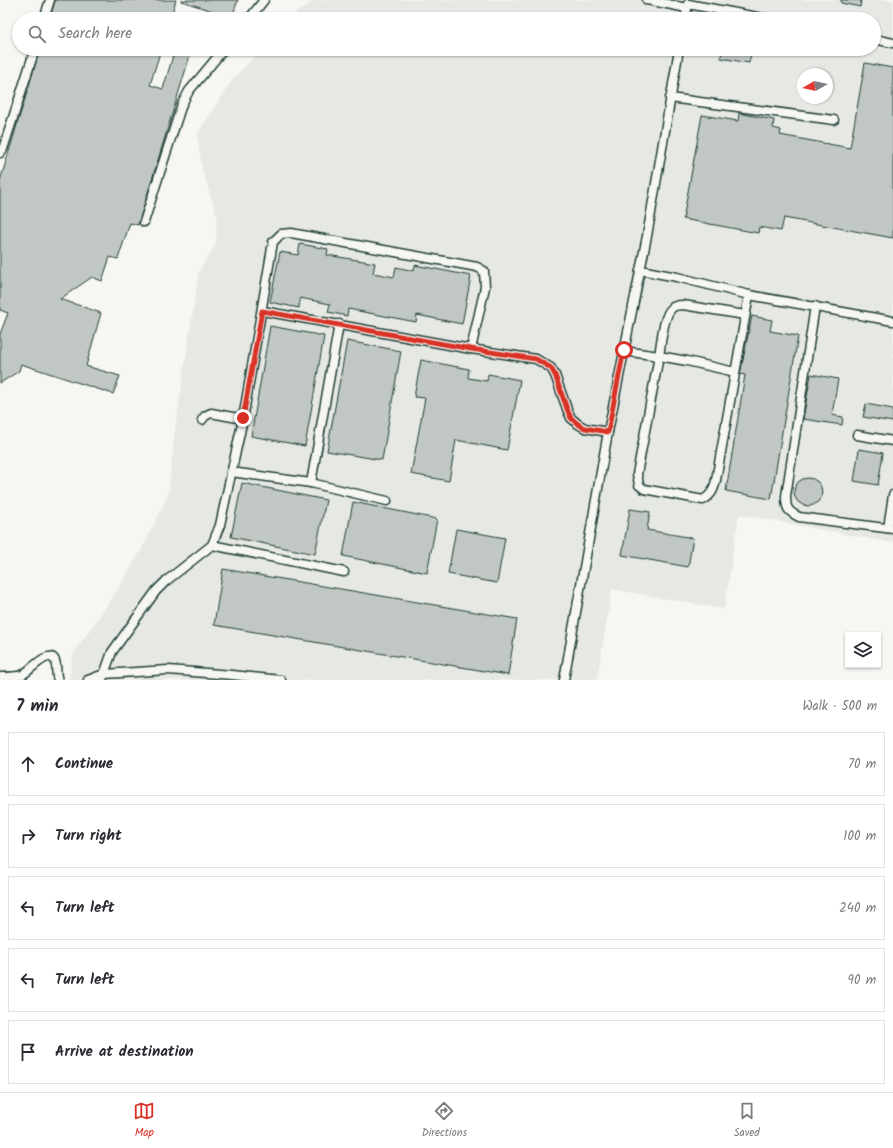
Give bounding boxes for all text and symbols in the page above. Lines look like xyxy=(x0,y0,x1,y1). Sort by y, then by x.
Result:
search box xyxy=(12,12,881,56)
text: Search here xyxy=(58,22,132,46)
icon: search xyxy=(26,23,48,45)
north arrow xyxy=(797,68,833,104)
route start xyxy=(615,341,633,359)
route end xyxy=(234,409,252,427)
map controls xyxy=(845,632,881,668)
button: layers xyxy=(845,632,881,668)
text: 7 min xyxy=(16,693,58,720)
text: Walk · 500 m xyxy=(802,696,877,717)
text: Continue xyxy=(55,752,113,776)
icon: ahead xyxy=(17,753,39,775)
text: 70 m xyxy=(848,754,876,775)
text: Turn right xyxy=(55,824,122,848)
icon: right xyxy=(17,825,39,847)
text: 100 m xyxy=(843,826,876,847)
text: Turn left xyxy=(55,896,115,920)
icon: left xyxy=(17,897,39,919)
text: 240 m xyxy=(839,898,876,919)
text: Turn left xyxy=(55,968,115,992)
icon: left xyxy=(17,969,39,991)
text: 90 m xyxy=(848,970,876,991)
text: Arrive at destination xyxy=(55,1040,194,1064)
icon: arrive xyxy=(17,1041,39,1063)
tab: Map xyxy=(133,1100,155,1142)
tab: Directions xyxy=(422,1100,467,1142)
tab: Saved xyxy=(734,1100,760,1142)

